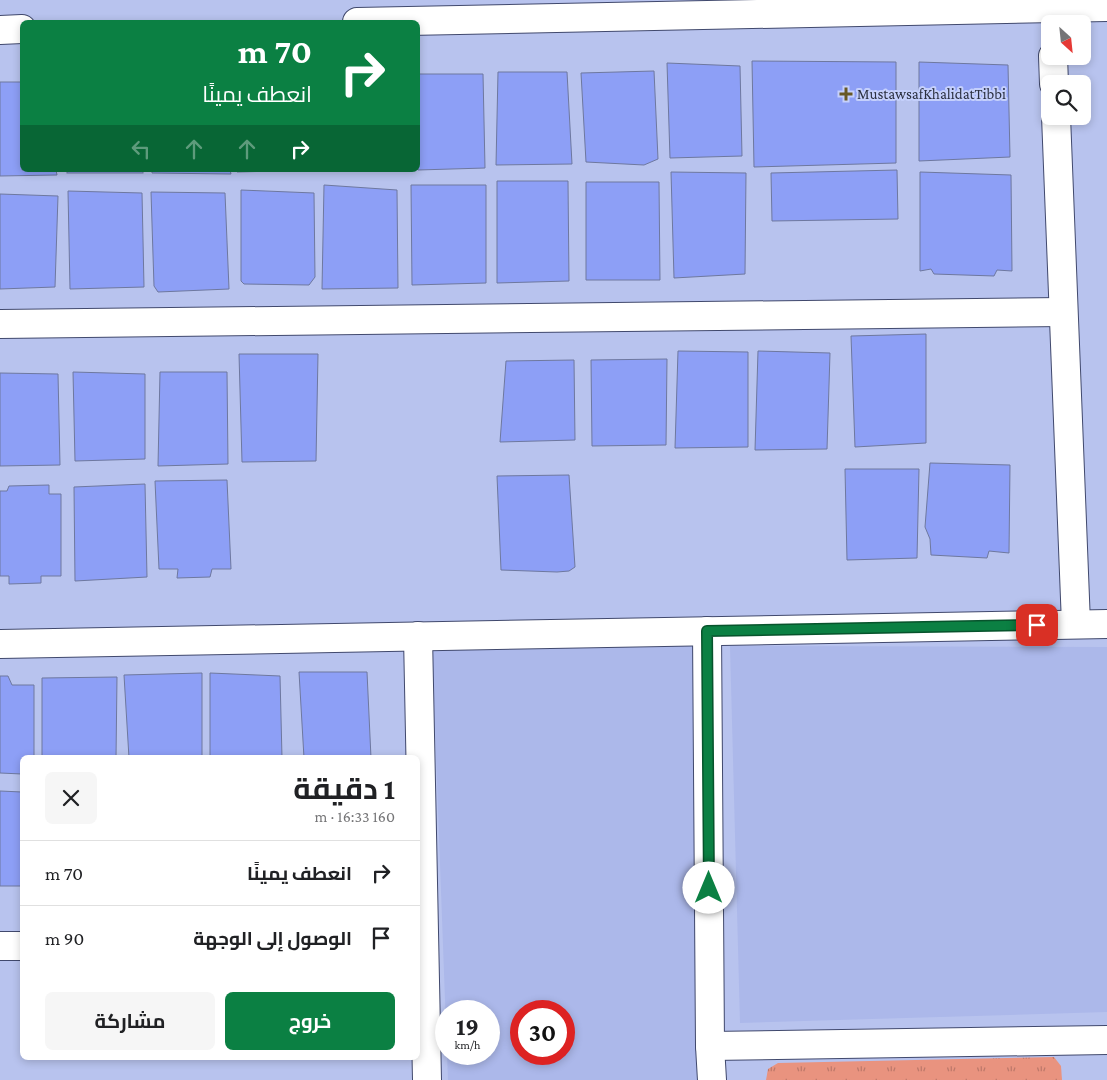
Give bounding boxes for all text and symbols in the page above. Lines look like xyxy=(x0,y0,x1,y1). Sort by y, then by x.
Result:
north arrow xyxy=(1041,15,1091,65)
map controls xyxy=(1041,15,1091,125)
text: 70 m xyxy=(238,32,312,71)
icon: right xyxy=(330,40,395,105)
button: search xyxy=(1041,75,1091,125)
text: انعطف يمينًا xyxy=(202,82,312,107)
place label: MustawsafKhalidatTibbi xyxy=(857,86,1006,102)
marker: MustawsafKhalidatTibbi xyxy=(839,87,853,101)
icon: left xyxy=(127,135,155,163)
icon: ahead xyxy=(180,135,208,163)
icon: ahead xyxy=(233,135,261,163)
icon: right xyxy=(286,135,314,163)
pin xyxy=(1016,604,1058,646)
icon: arrive xyxy=(1023,611,1051,639)
button: close xyxy=(45,772,97,824)
text: 1 دقيقة xyxy=(293,772,395,805)
text: 160 m · 16:33 xyxy=(315,808,395,825)
icon: right xyxy=(367,859,395,887)
position arrow xyxy=(682,861,734,913)
text: 70 m xyxy=(45,863,83,884)
text: انعطف يمينًا xyxy=(247,863,352,884)
icon: arrive xyxy=(367,924,395,952)
text: 90 m xyxy=(45,928,84,949)
text: الوصول إلى الوجهة xyxy=(193,928,352,949)
button: مشاركة xyxy=(45,992,215,1050)
button: خروج xyxy=(225,992,395,1050)
speed limit sign: 30 xyxy=(510,1000,575,1065)
text: 19 xyxy=(456,1013,479,1040)
text: km/h xyxy=(455,1038,480,1052)

